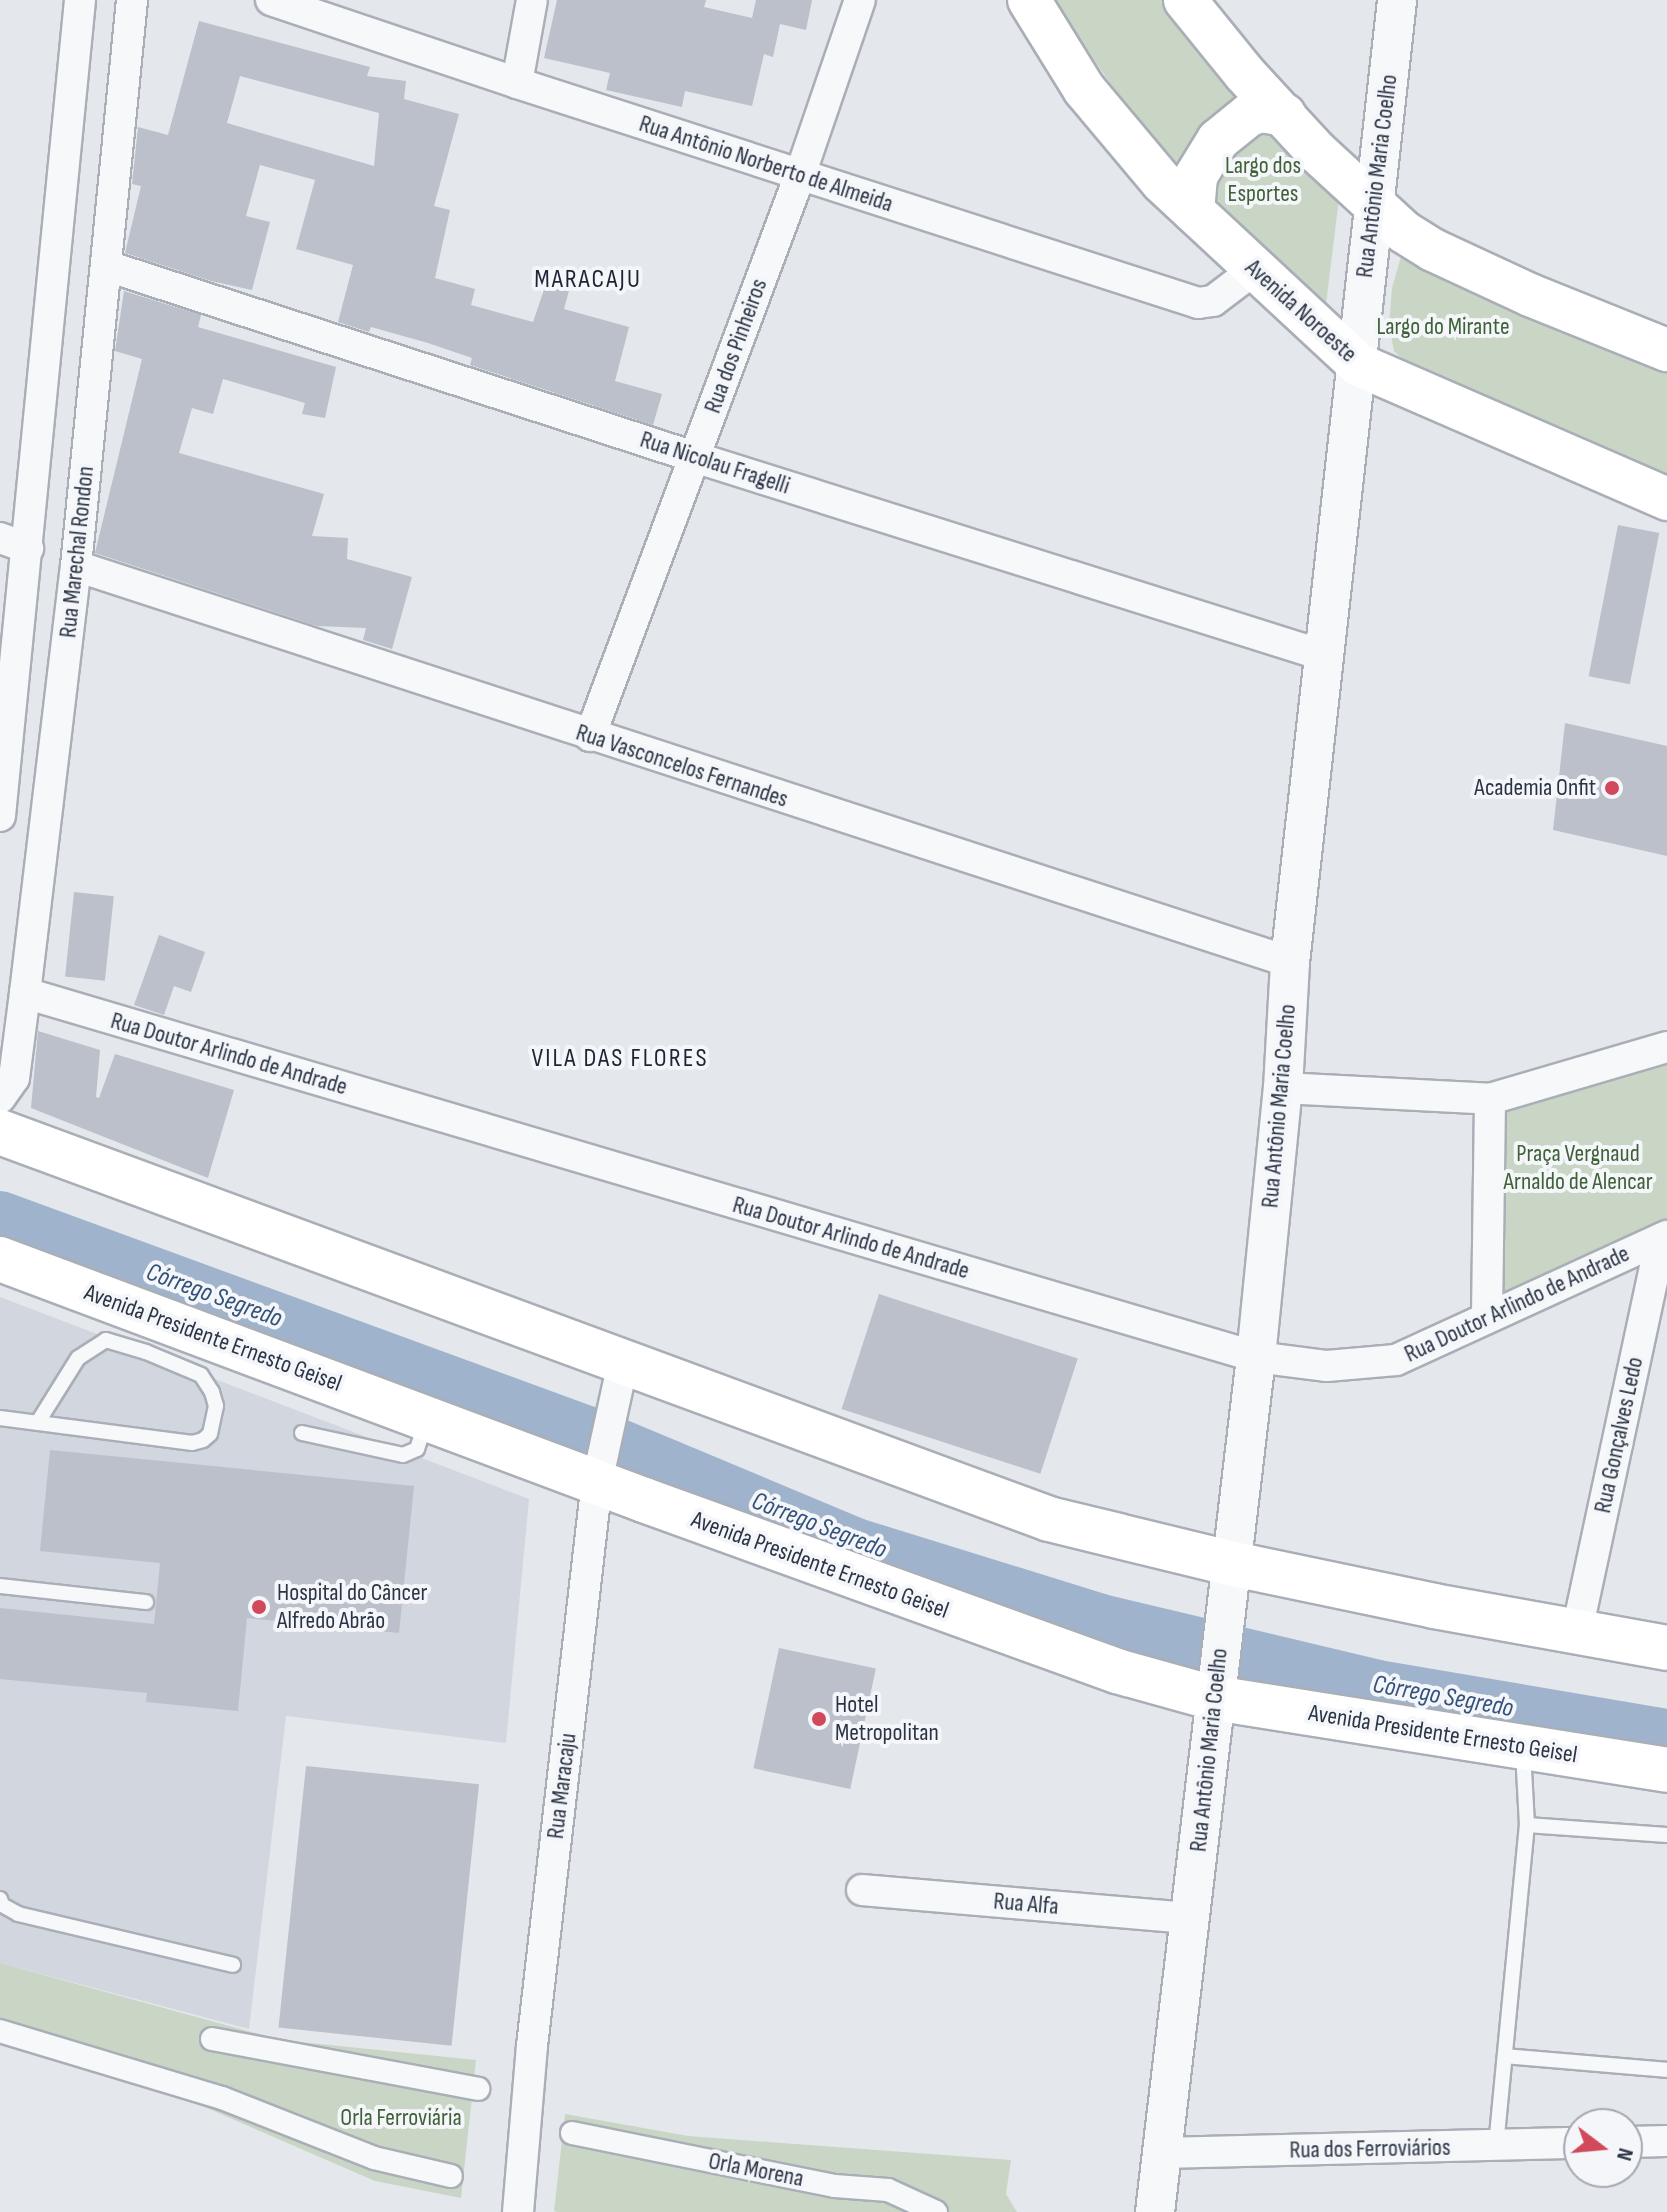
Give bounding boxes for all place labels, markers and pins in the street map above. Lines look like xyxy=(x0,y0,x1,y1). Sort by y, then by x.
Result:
place label: Academia Onfit xyxy=(1474,774,1596,802)
marker: Academia Onfit xyxy=(1603,779,1621,797)
place label: Hospital do Câncer Alfredo Abrão xyxy=(277,1579,427,1635)
marker: Hospital do Câncer Alfredo Abrão xyxy=(248,1596,270,1618)
place label: Hotel Metropolitan xyxy=(835,1691,939,1747)
marker: Hotel Metropolitan xyxy=(810,1710,828,1728)

